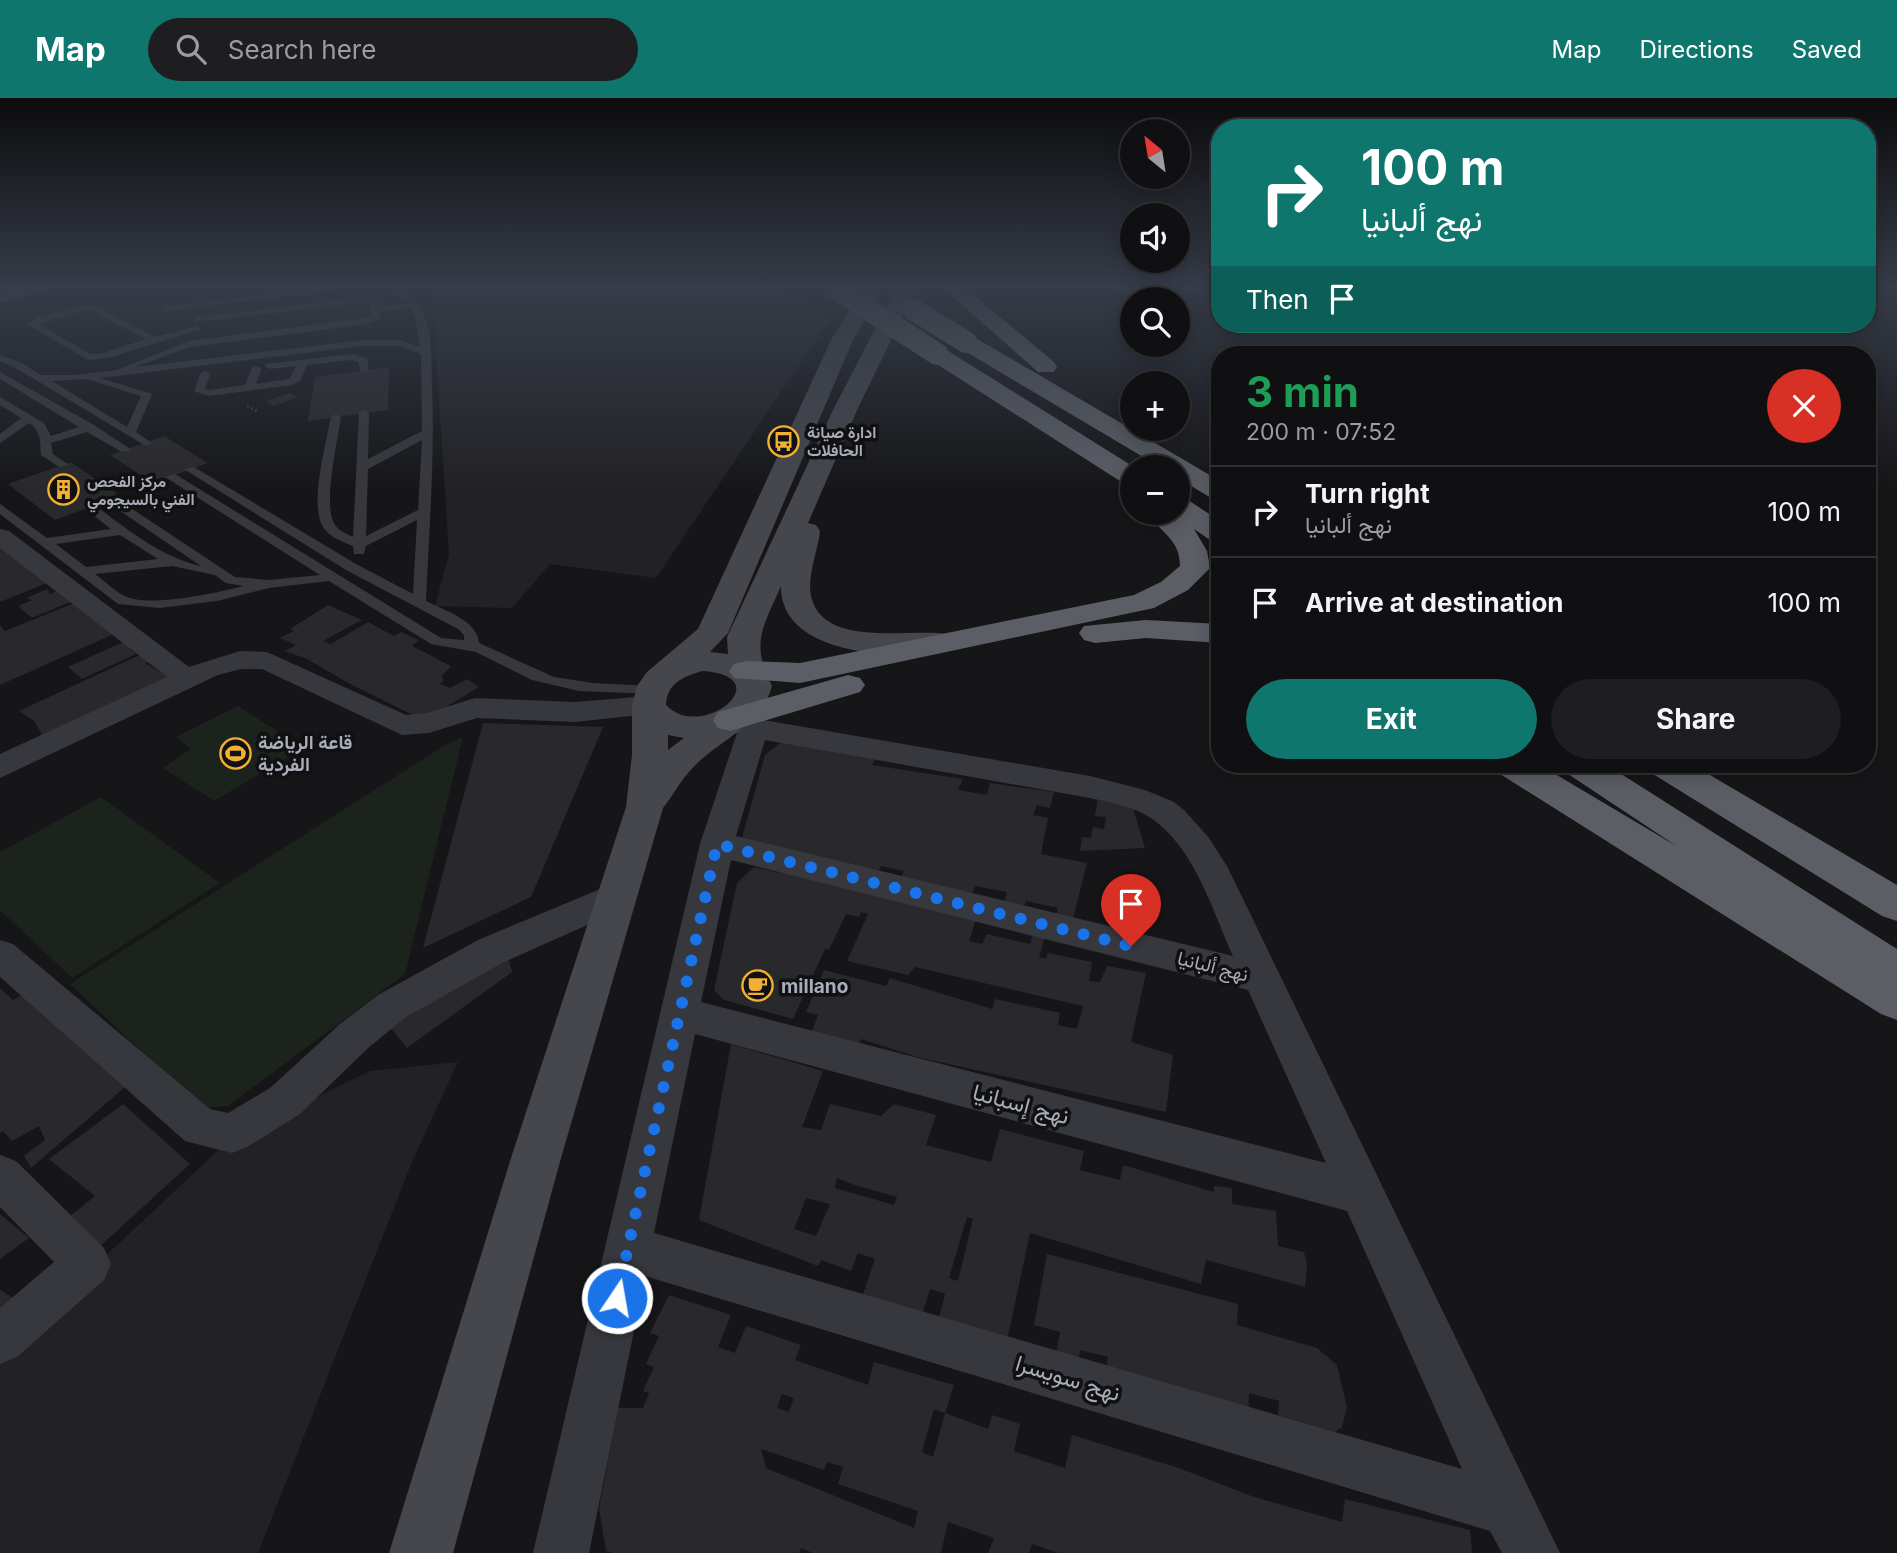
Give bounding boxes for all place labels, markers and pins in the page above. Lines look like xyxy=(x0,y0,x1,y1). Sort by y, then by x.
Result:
place label: ادارة صيانة الحافلات xyxy=(807,422,876,460)
bus stop icon: ادارة صيانة الحافلات xyxy=(767,424,801,458)
place label: مركز الفحص الفني بالسيجومي xyxy=(87,471,195,513)
building icon: مركز الفحص الفني بالسيجومي xyxy=(47,473,81,507)
place label: قاعة الرياضة الفردية xyxy=(258,731,353,777)
sports icon: قاعة الرياضة الفردية xyxy=(218,736,252,770)
pin xyxy=(1101,874,1161,946)
cafe icon: millano xyxy=(741,969,775,1003)
place label: millano xyxy=(781,975,848,998)

